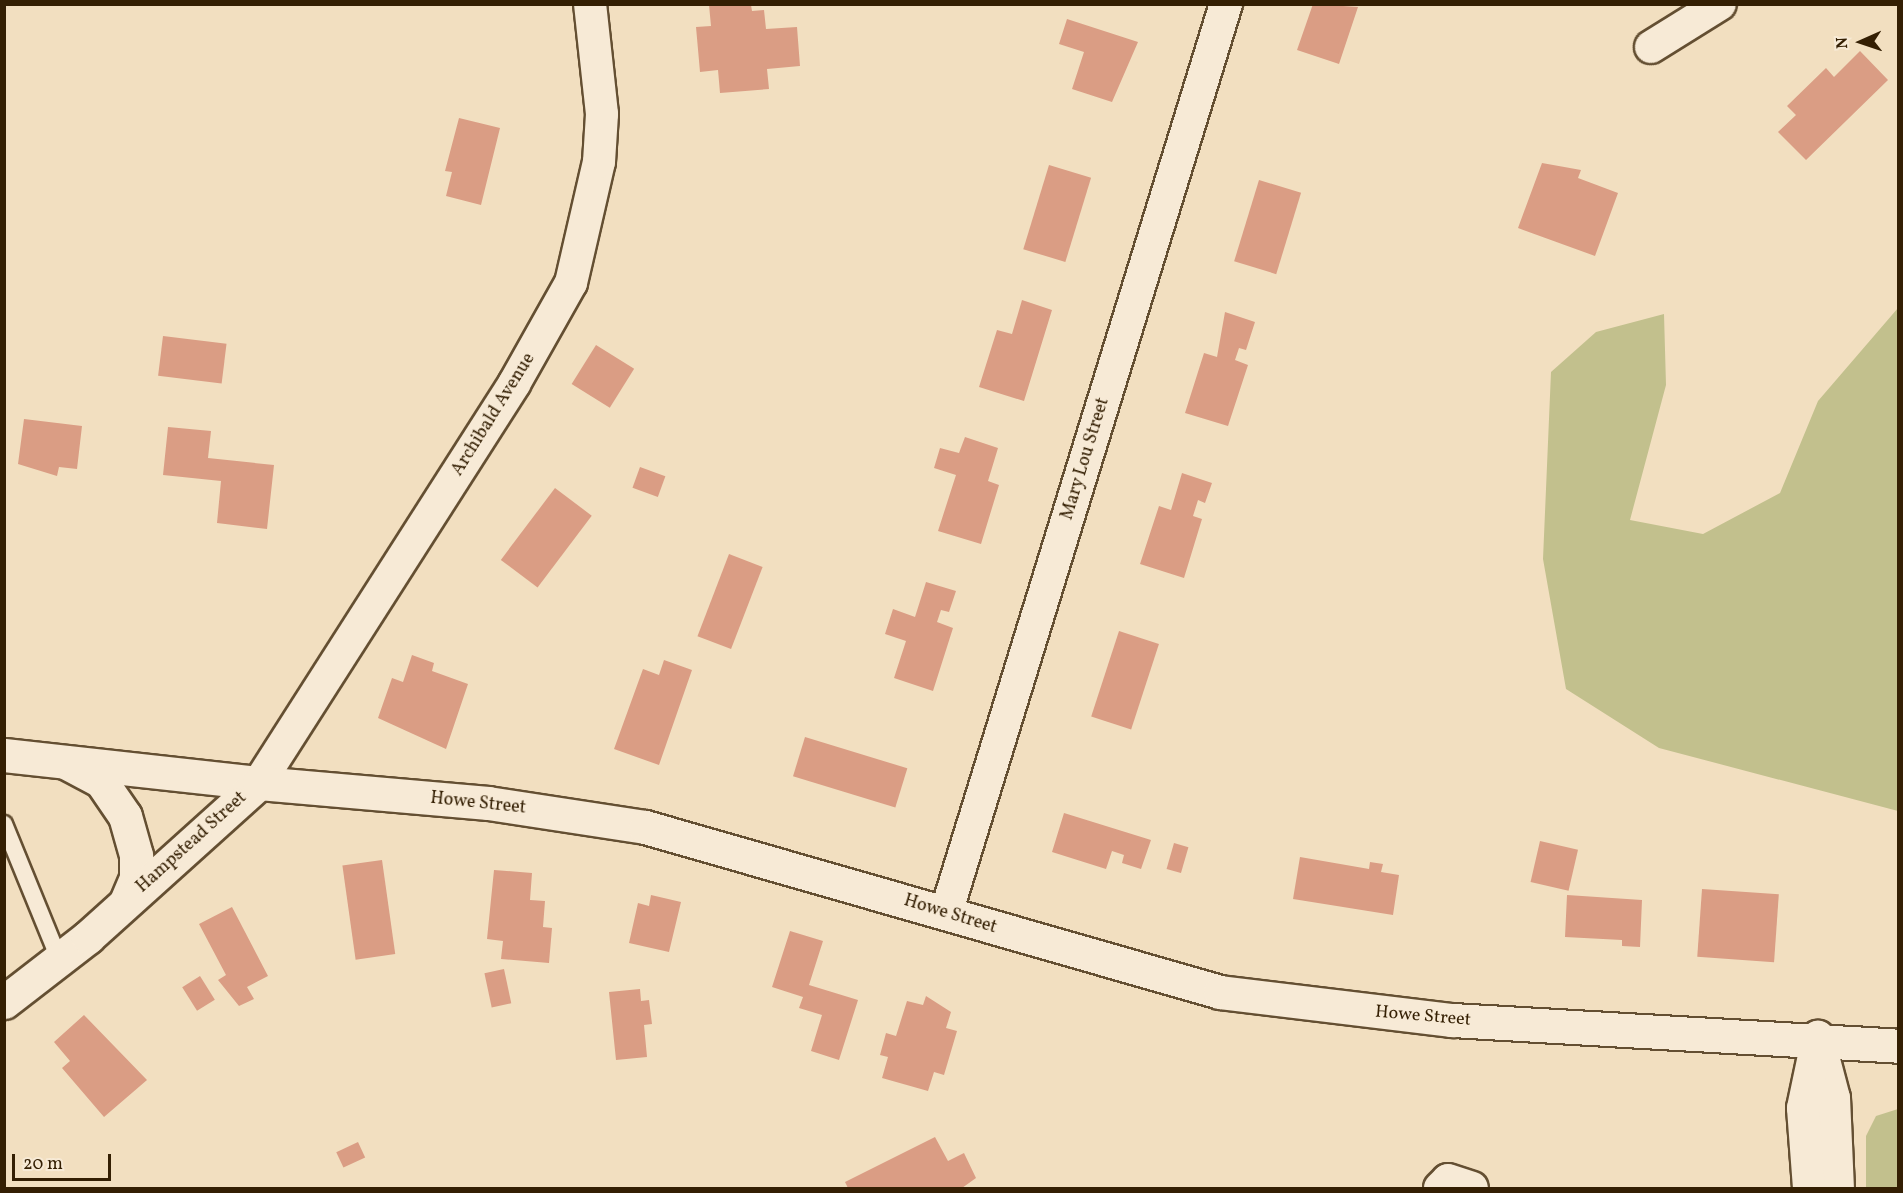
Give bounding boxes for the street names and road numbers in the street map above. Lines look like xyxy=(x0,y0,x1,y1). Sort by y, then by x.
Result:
street label: Archibald Avenue xyxy=(448,350,540,480)
street label: Mary Lou Street xyxy=(1057,395,1115,523)
street label: Hampstead Street xyxy=(132,788,252,898)
street label: Howe Street xyxy=(429,788,527,820)
street label: Howe Street xyxy=(901,891,999,939)
street label: Howe Street xyxy=(1374,1002,1472,1032)

